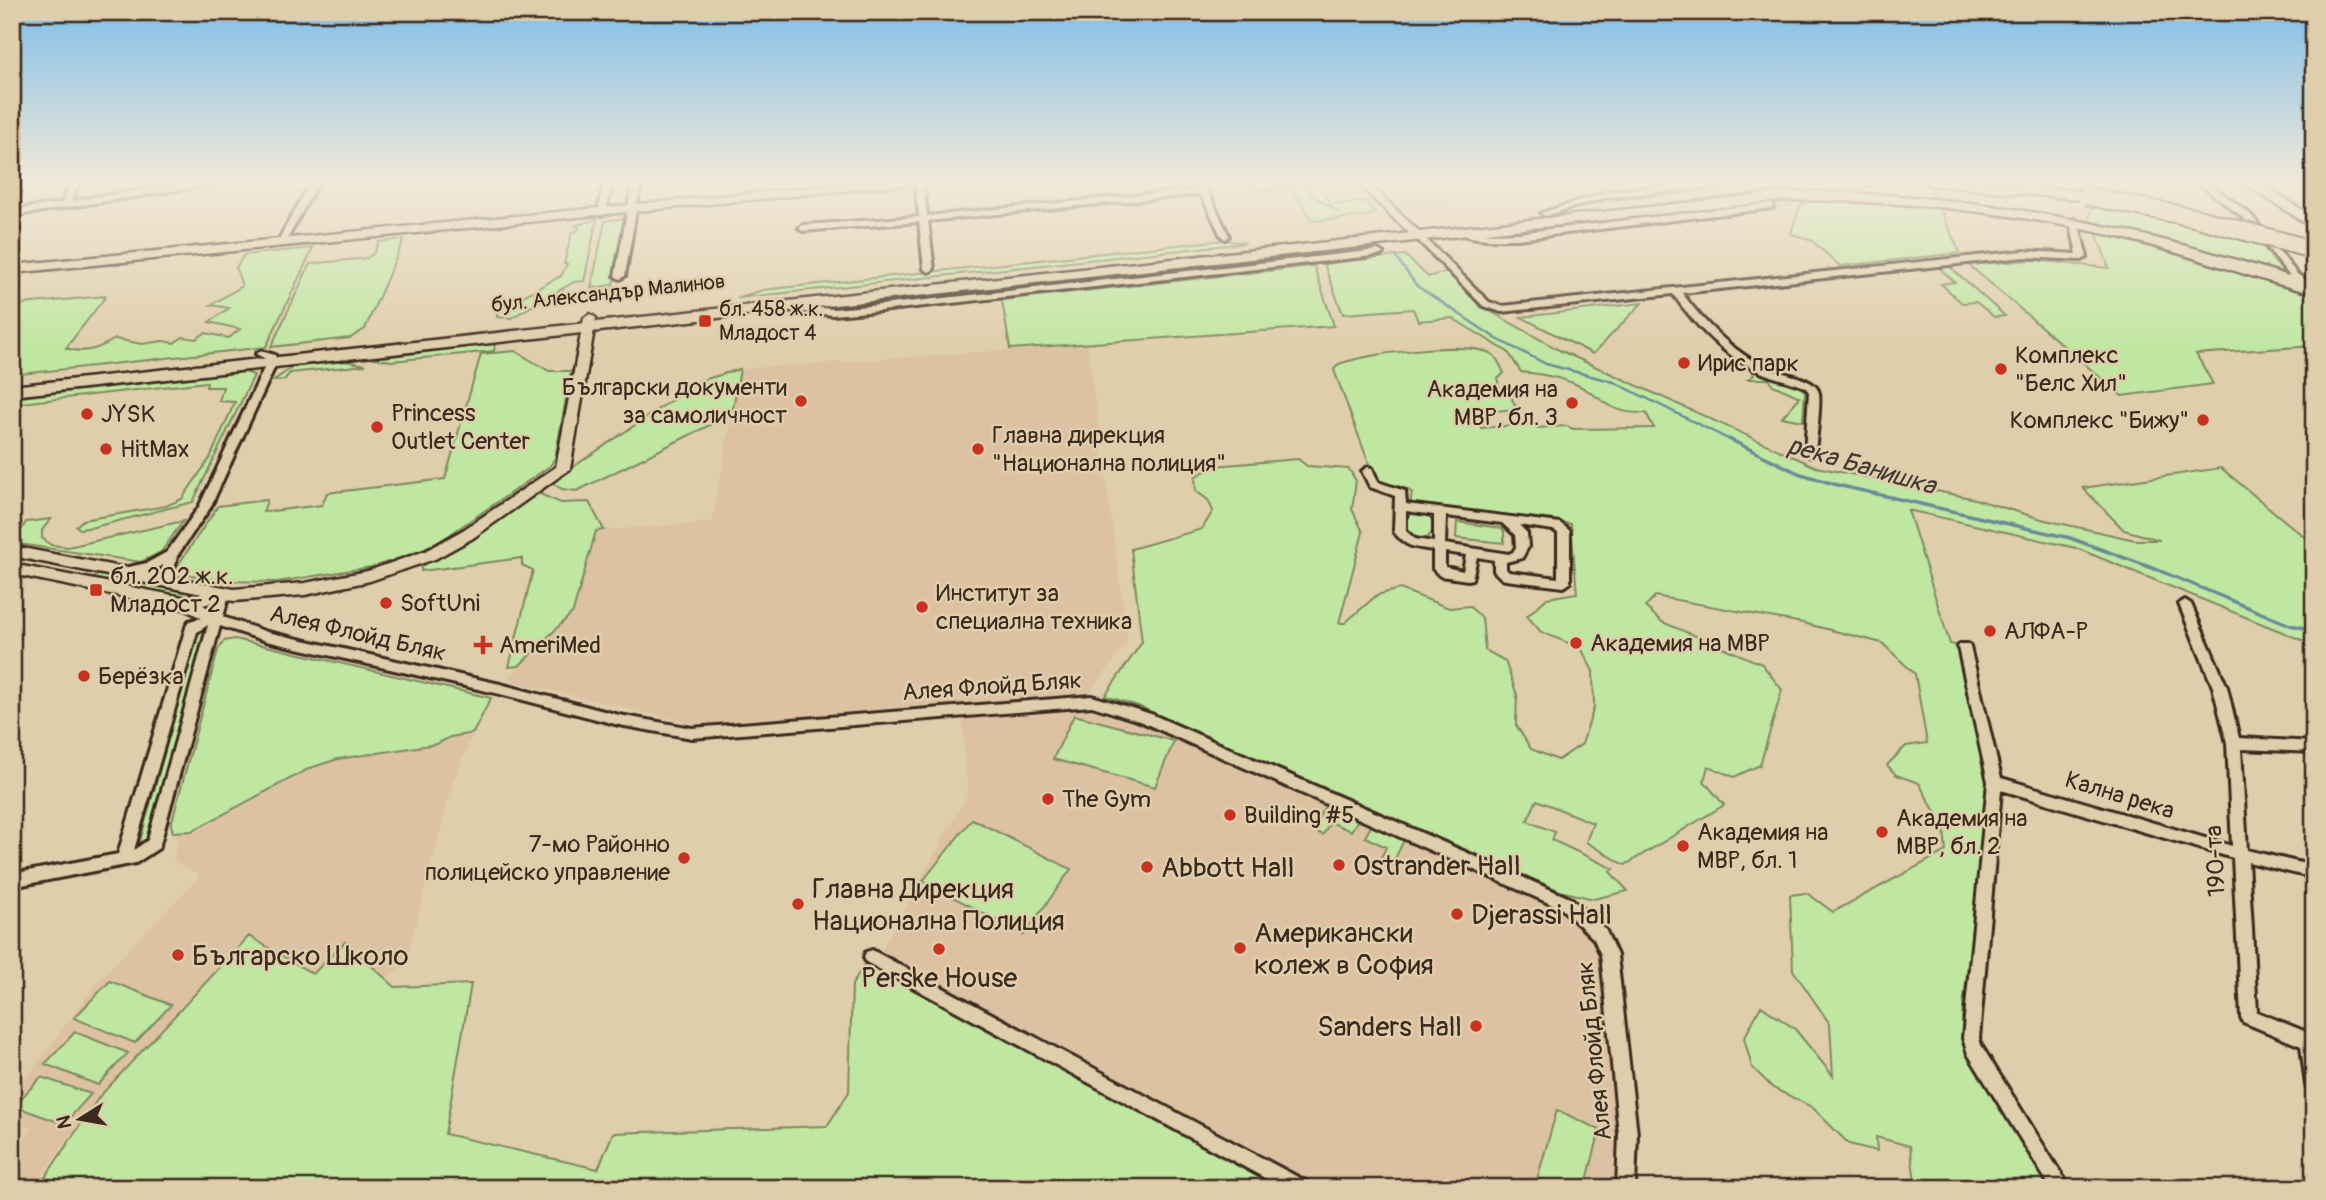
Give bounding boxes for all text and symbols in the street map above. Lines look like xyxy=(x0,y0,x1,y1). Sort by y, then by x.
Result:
street label: бул. Александър Малинов xyxy=(490,268,727,319)
place label: бл. 458 ж.к. Младост 4 xyxy=(719,296,823,347)
marker: бл. 458 ж.к. Младост 4 xyxy=(697,313,713,329)
place label: Комплекс "Белс Хил" xyxy=(2015,341,2127,398)
place label: Ирис парк xyxy=(1698,349,1799,378)
marker: Ирис парк xyxy=(1676,355,1692,371)
marker: Комплекс "Белс Хил" xyxy=(1993,361,2009,377)
place label: Български документи за самоличност xyxy=(562,373,787,430)
place label: Академия на МВР, бл. 3 xyxy=(1427,375,1558,432)
marker: Български документи за самоличност xyxy=(793,393,809,409)
marker: Академия на МВР, бл. 3 xyxy=(1564,395,1580,411)
place label: Princess Outlet Center xyxy=(391,399,530,456)
place label: JYSK xyxy=(101,400,155,429)
marker: JYSK xyxy=(79,406,95,422)
place label: Комплекс "Бижу" xyxy=(2010,406,2189,435)
marker: Комплекс "Бижу" xyxy=(2195,412,2211,428)
marker: Princess Outlet Center xyxy=(369,419,385,435)
place label: Главна дирекция "Национална полиция" xyxy=(992,421,1226,478)
water label: река Банишка xyxy=(1784,430,1941,503)
place label: HitMax xyxy=(120,435,190,464)
marker: HitMax xyxy=(98,441,114,457)
marker: Главна дирекция "Национална полиция" xyxy=(970,441,986,457)
place label: бл. 202 ж.к. Младост 2 xyxy=(110,562,234,619)
place label: Институт за специална техника xyxy=(936,579,1132,636)
marker: бл. 202 ж.к. Младост 2 xyxy=(88,582,104,598)
place label: SoftUni xyxy=(400,589,480,618)
marker: SoftUni xyxy=(378,595,394,611)
street label: Алея Флойд Бляк xyxy=(267,599,449,668)
marker: Институт за специална техника xyxy=(914,599,930,615)
place label: АЛФА-Р xyxy=(2004,617,2088,646)
marker: АЛФА-Р xyxy=(1982,623,1998,639)
place label: Академия на МВР xyxy=(1590,629,1770,658)
place label: AmeriMed xyxy=(499,631,601,660)
marker: AmeriMed xyxy=(473,635,493,655)
marker: Академия на МВР xyxy=(1568,635,1584,651)
place label: Берёзка xyxy=(98,662,184,691)
street label: Алея Флойд Бляк xyxy=(901,666,1083,707)
marker: Берёзка xyxy=(76,668,92,684)
street label: Кална река xyxy=(2062,765,2178,826)
place label: The Gym xyxy=(1062,785,1151,814)
marker: The Gym xyxy=(1040,791,1056,807)
place label: Building #5 xyxy=(1244,801,1354,830)
place label: Академия на МВР, бл. 2 xyxy=(1896,804,2027,861)
marker: Building #5 xyxy=(1222,807,1238,823)
place label: Академия на МВР, бл. 1 xyxy=(1697,818,1828,875)
marker: Академия на МВР, бл. 2 xyxy=(1874,824,1890,840)
street label: 190-та xyxy=(2199,824,2232,897)
place label: 7-мо Районно полицейско управление xyxy=(425,830,670,887)
marker: Академия на МВР, бл. 1 xyxy=(1675,838,1691,854)
place label: Ostrander Hall xyxy=(1353,849,1521,884)
marker: 7-мо Районно полицейско управление xyxy=(676,850,692,866)
place label: Abbott Hall xyxy=(1161,851,1294,886)
marker: Ostrander Hall xyxy=(1331,857,1347,873)
marker: Abbott Hall xyxy=(1139,859,1155,875)
place label: Главна Дирекция Национална Полиция xyxy=(812,872,1065,939)
marker: Главна Дирекция Национална Полиция xyxy=(790,896,806,912)
place label: Djerassi Hall xyxy=(1471,898,1612,933)
marker: Djerassi Hall xyxy=(1449,906,1465,922)
place label: Американски колеж в София xyxy=(1254,916,1434,983)
place label: Българско Школо xyxy=(192,939,409,974)
marker: Американски колеж в София xyxy=(1232,940,1248,956)
marker: Perske House xyxy=(931,941,947,957)
marker: Българско Школо xyxy=(170,947,186,963)
street label: Алея Флойд Бляк xyxy=(1571,960,1618,1142)
place label: Perske House xyxy=(861,961,1017,996)
place label: Sanders Hall xyxy=(1317,1010,1462,1045)
marker: Sanders Hall xyxy=(1468,1018,1484,1034)
north arrow xyxy=(46,1084,116,1154)
text: N xyxy=(51,1113,77,1131)

